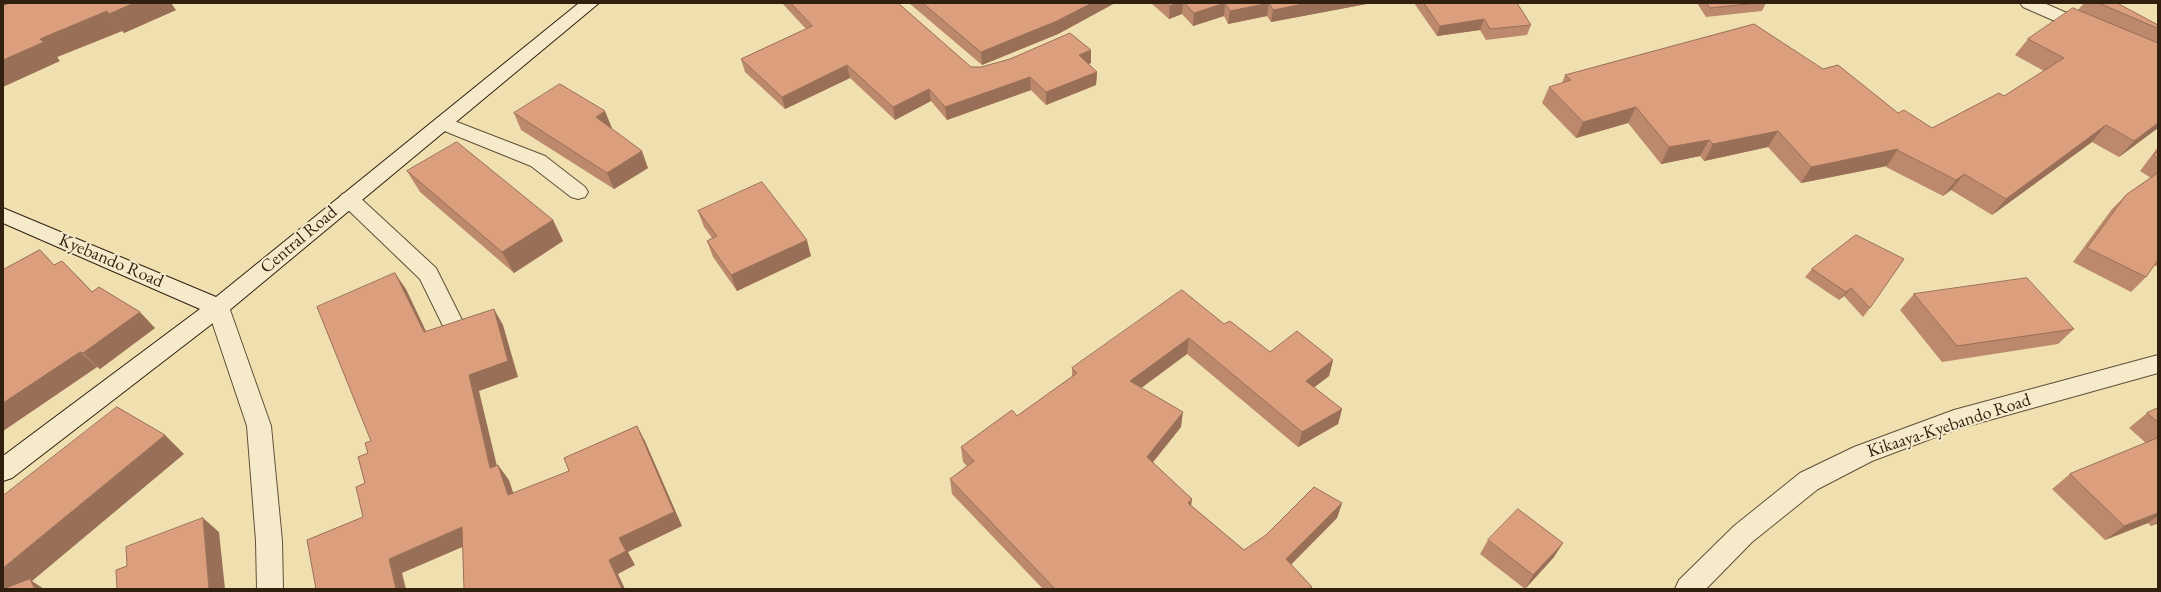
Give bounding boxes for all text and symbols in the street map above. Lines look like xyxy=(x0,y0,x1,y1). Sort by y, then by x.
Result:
street label: Central Road xyxy=(256,202,342,278)
street label: Kyebando Road xyxy=(55,229,167,293)
street label: Kikaaya-Kyebando Road xyxy=(1865,389,2033,463)

